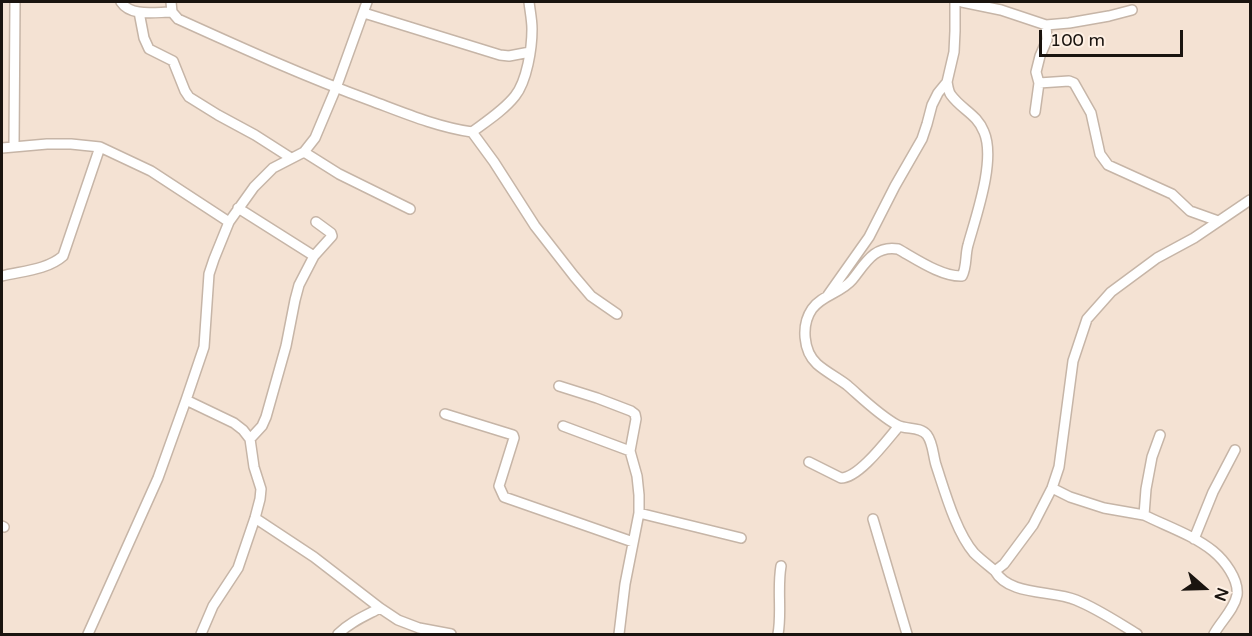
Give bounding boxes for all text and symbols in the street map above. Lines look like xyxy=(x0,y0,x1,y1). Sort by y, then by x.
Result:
scale bar xyxy=(1042,18,1186,56)
text: 100 m xyxy=(1050,29,1105,51)
north arrow xyxy=(1174,558,1234,618)
text: N xyxy=(1209,585,1233,604)

